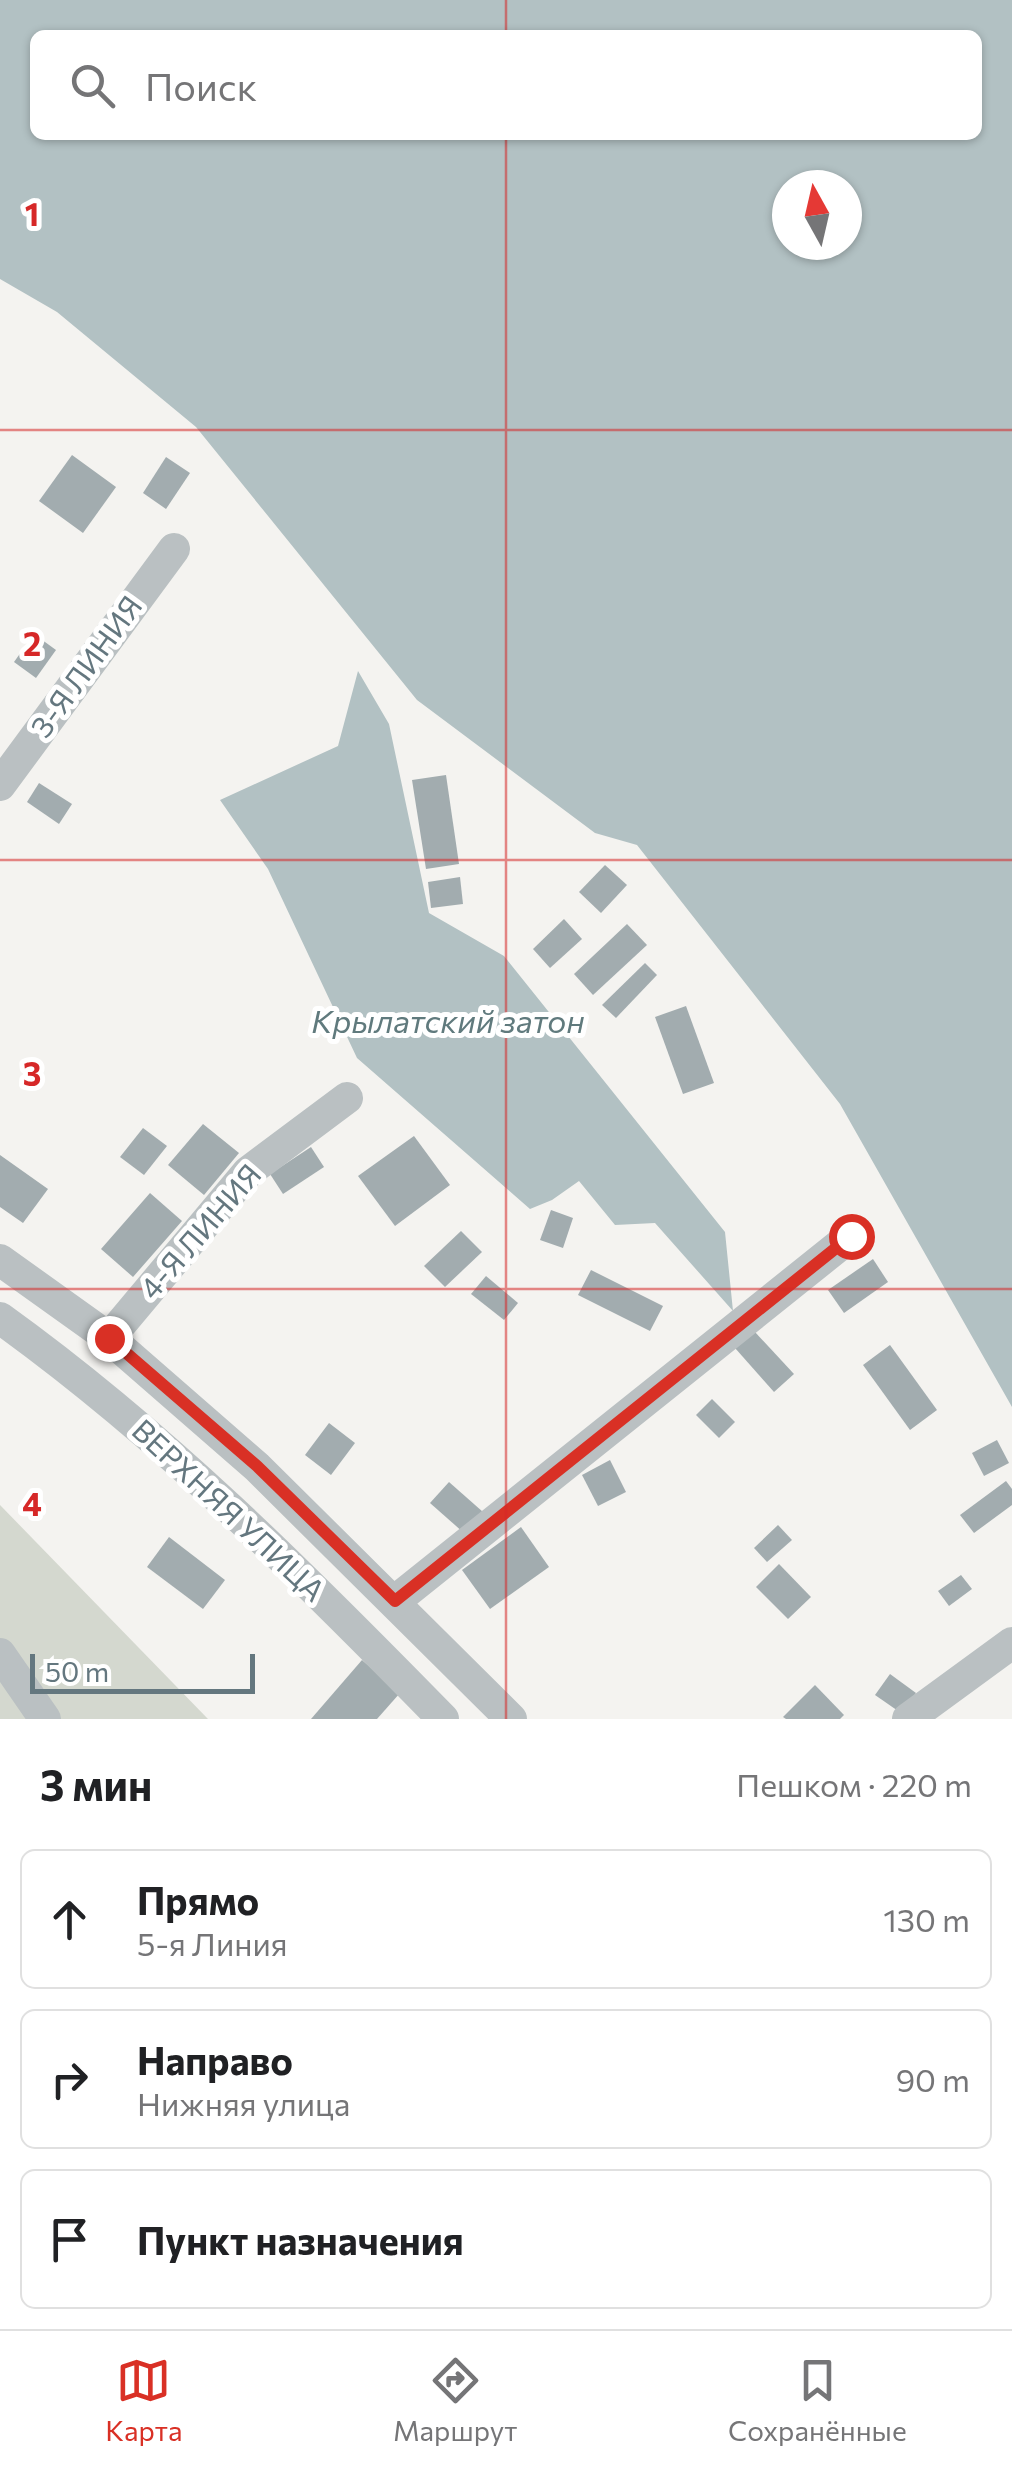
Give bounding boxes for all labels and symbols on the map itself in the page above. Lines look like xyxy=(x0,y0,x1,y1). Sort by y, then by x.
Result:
north arrow xyxy=(772,170,862,260)
text: 1 xyxy=(25,193,39,233)
street label: 3-Я ЛИНИЯ xyxy=(21,588,149,744)
text: 2 xyxy=(23,623,41,663)
water label: Крылатский затон xyxy=(311,1000,585,1040)
text: 3 xyxy=(23,1053,41,1093)
street label: 4-Я ЛИНИЯ xyxy=(130,1155,268,1305)
route start xyxy=(829,1214,875,1260)
route end xyxy=(87,1316,133,1362)
street label: ВЕРХНЯЯ УЛИЦА xyxy=(126,1410,334,1608)
text: 4 xyxy=(22,1483,42,1523)
scale bar xyxy=(30,1649,255,1694)

